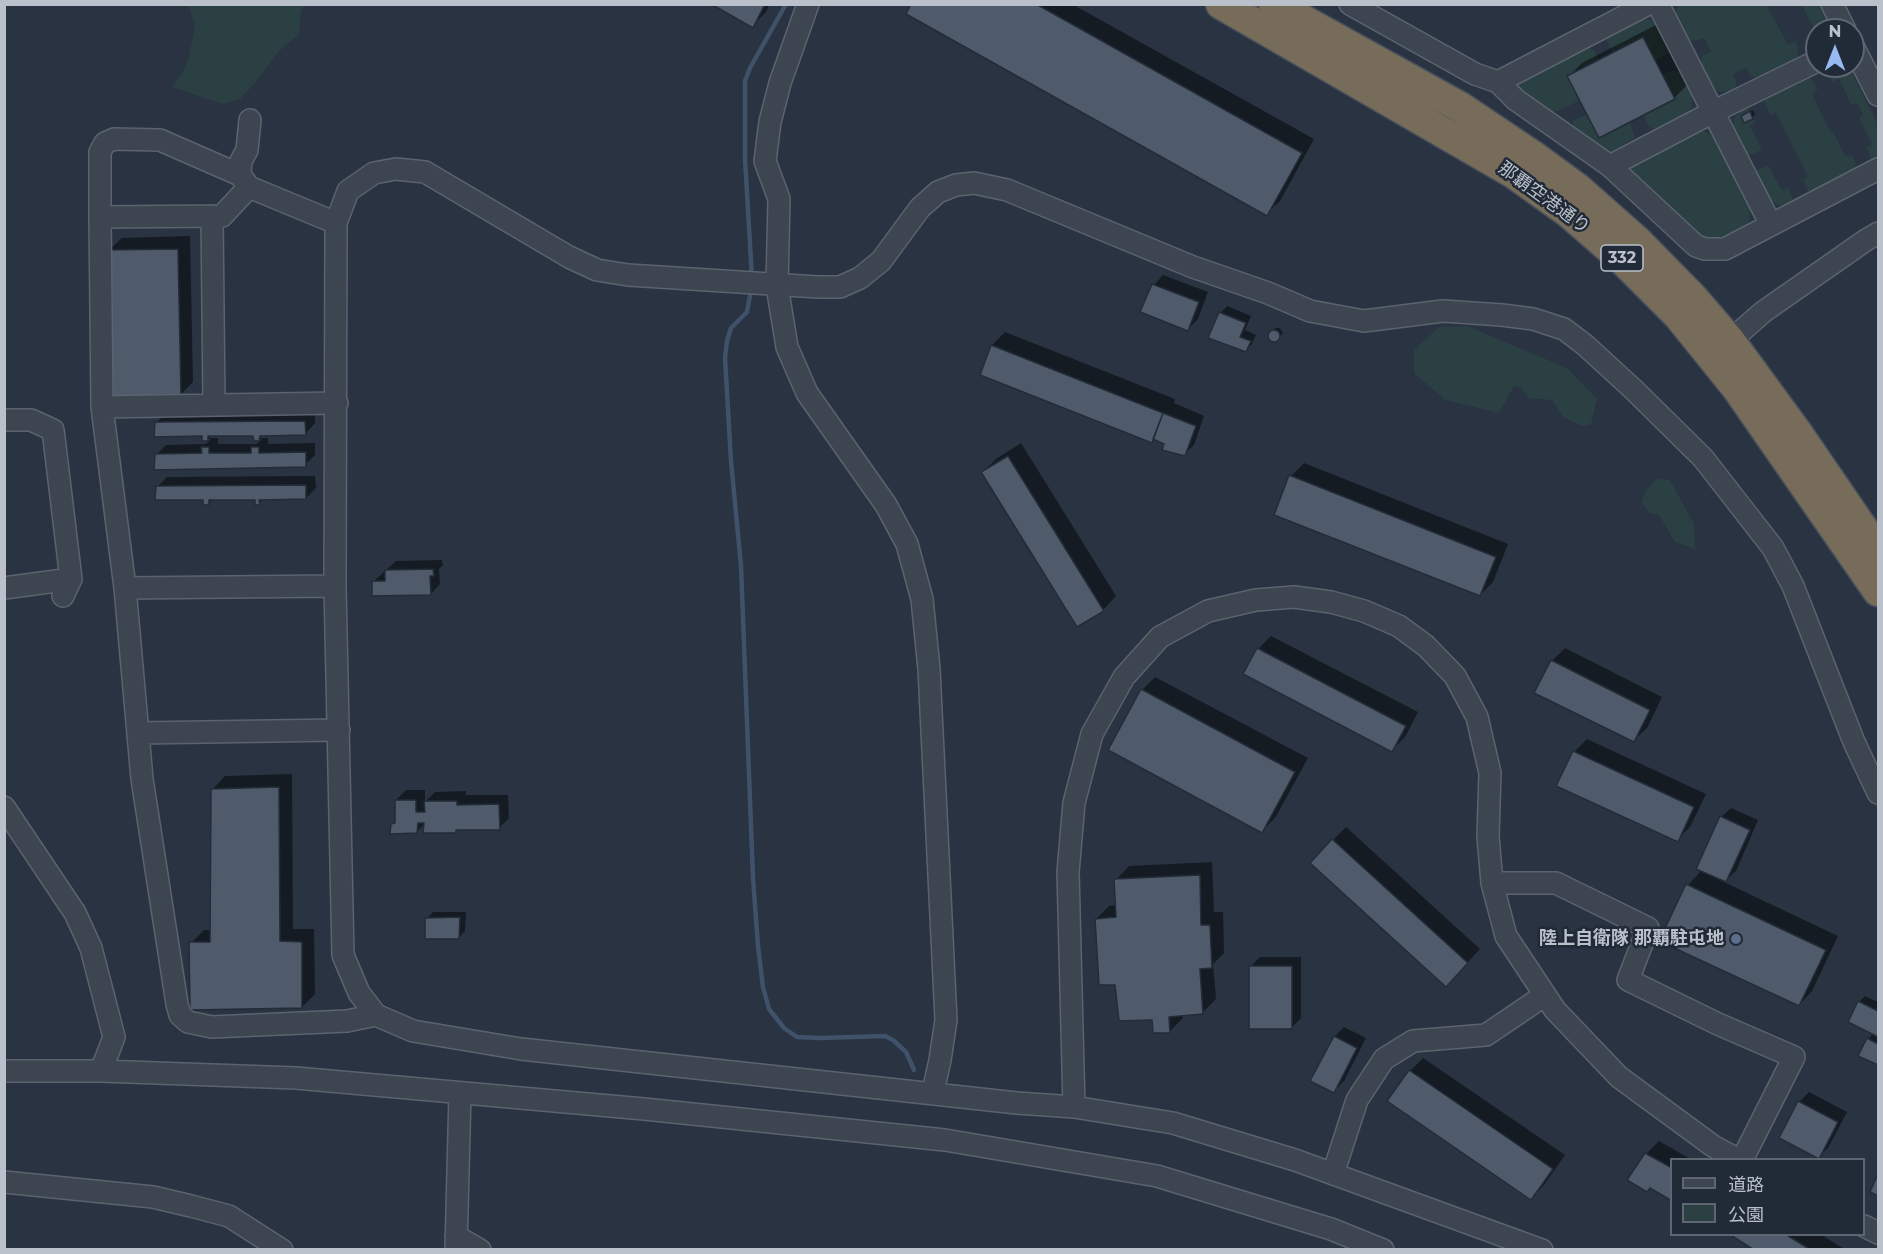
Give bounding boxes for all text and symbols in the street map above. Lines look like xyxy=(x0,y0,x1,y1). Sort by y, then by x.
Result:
north arrow xyxy=(1805,18,1865,78)
text: N xyxy=(1829,22,1841,41)
street label: 那覇空港通り xyxy=(1494,158,1594,238)
road number: 332 xyxy=(1601,245,1643,271)
place label: 陸上自衛隊 那覇駐屯地 xyxy=(1539,928,1724,950)
marker: 陸上自衛隊 那覇駐屯地 xyxy=(1729,932,1743,946)
legend xyxy=(1670,1158,1865,1236)
text: 道路 xyxy=(1728,1174,1764,1196)
text: 公園 xyxy=(1728,1204,1764,1226)

